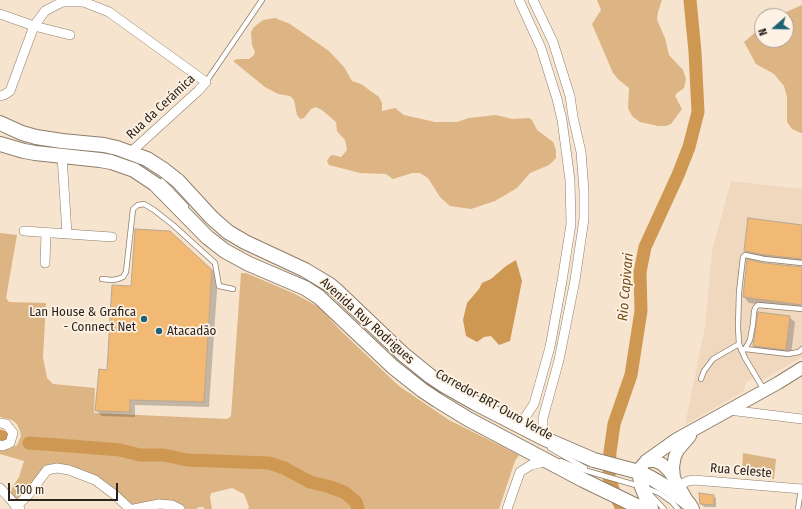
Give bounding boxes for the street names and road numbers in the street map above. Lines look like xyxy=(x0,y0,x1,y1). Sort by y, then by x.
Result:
street label: Rua da Cerámica xyxy=(123,71,199,143)
street label: Avenida Ruy Rodrigues xyxy=(317,275,417,367)
street label: Corredor BRT Ouro Verde xyxy=(432,366,556,444)
street label: Rua Celeste xyxy=(709,461,773,481)

